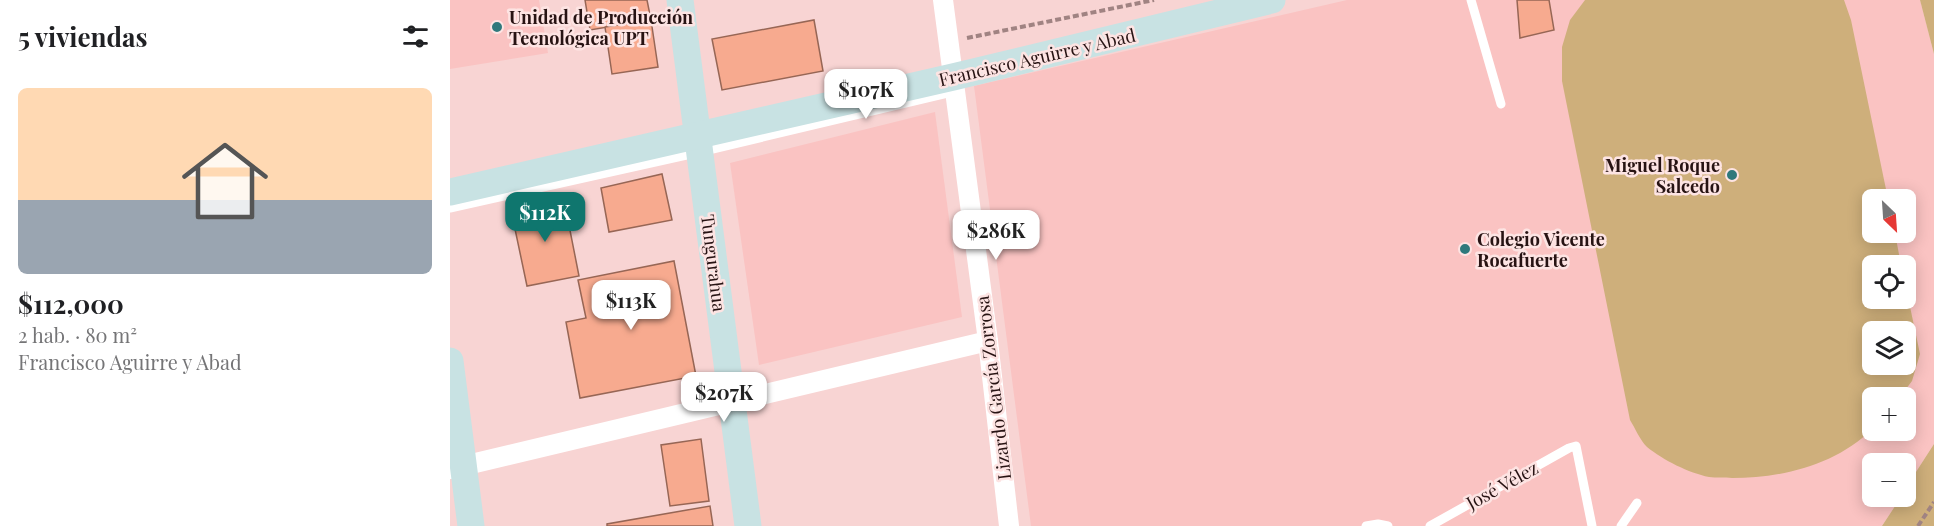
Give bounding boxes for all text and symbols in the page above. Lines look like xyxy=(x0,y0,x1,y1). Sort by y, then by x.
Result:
place label: Unidad de Producción Tecnológica UPT xyxy=(509,5,693,50)
text: 5 viviendas xyxy=(18,19,148,54)
icon: filters xyxy=(399,20,432,53)
marker: Unidad de Producción Tecnológica UPT xyxy=(490,20,504,34)
street label: Francisco Aguirre y Abad xyxy=(936,23,1138,91)
pin: $107K xyxy=(824,69,908,120)
text: $107K xyxy=(838,75,894,102)
icon: home xyxy=(171,127,279,235)
place label: Miguel Roque Salcedo xyxy=(1605,153,1720,198)
marker: Miguel Roque Salcedo xyxy=(1725,168,1739,182)
north arrow xyxy=(1862,189,1916,243)
map controls xyxy=(1862,189,1916,507)
pin: $112K xyxy=(503,192,587,243)
text: $112K xyxy=(519,198,571,225)
pin: $286K xyxy=(954,210,1038,261)
street label: Tungurahua xyxy=(696,213,732,313)
text: $286K xyxy=(967,216,1025,243)
place label: Colegio Vicente Rocafuerte xyxy=(1477,227,1605,272)
marker: Colegio Vicente Rocafuerte xyxy=(1458,242,1472,256)
button: locate xyxy=(1862,255,1916,309)
pin: $113K xyxy=(589,280,673,331)
text: $112,000 xyxy=(18,286,124,321)
text: $113K xyxy=(606,286,656,313)
street label: Lizardo García Zorrosa xyxy=(970,295,1016,481)
text: 2 hab. · 80 m² xyxy=(18,321,137,348)
button: layers xyxy=(1862,321,1916,375)
text: Francisco Aguirre y Abad xyxy=(18,348,242,375)
pin: $207K xyxy=(682,372,766,423)
text: $207K xyxy=(695,378,753,405)
button: + xyxy=(1862,387,1916,441)
button: − xyxy=(1862,453,1916,507)
street label: José Vélez xyxy=(1461,455,1542,515)

